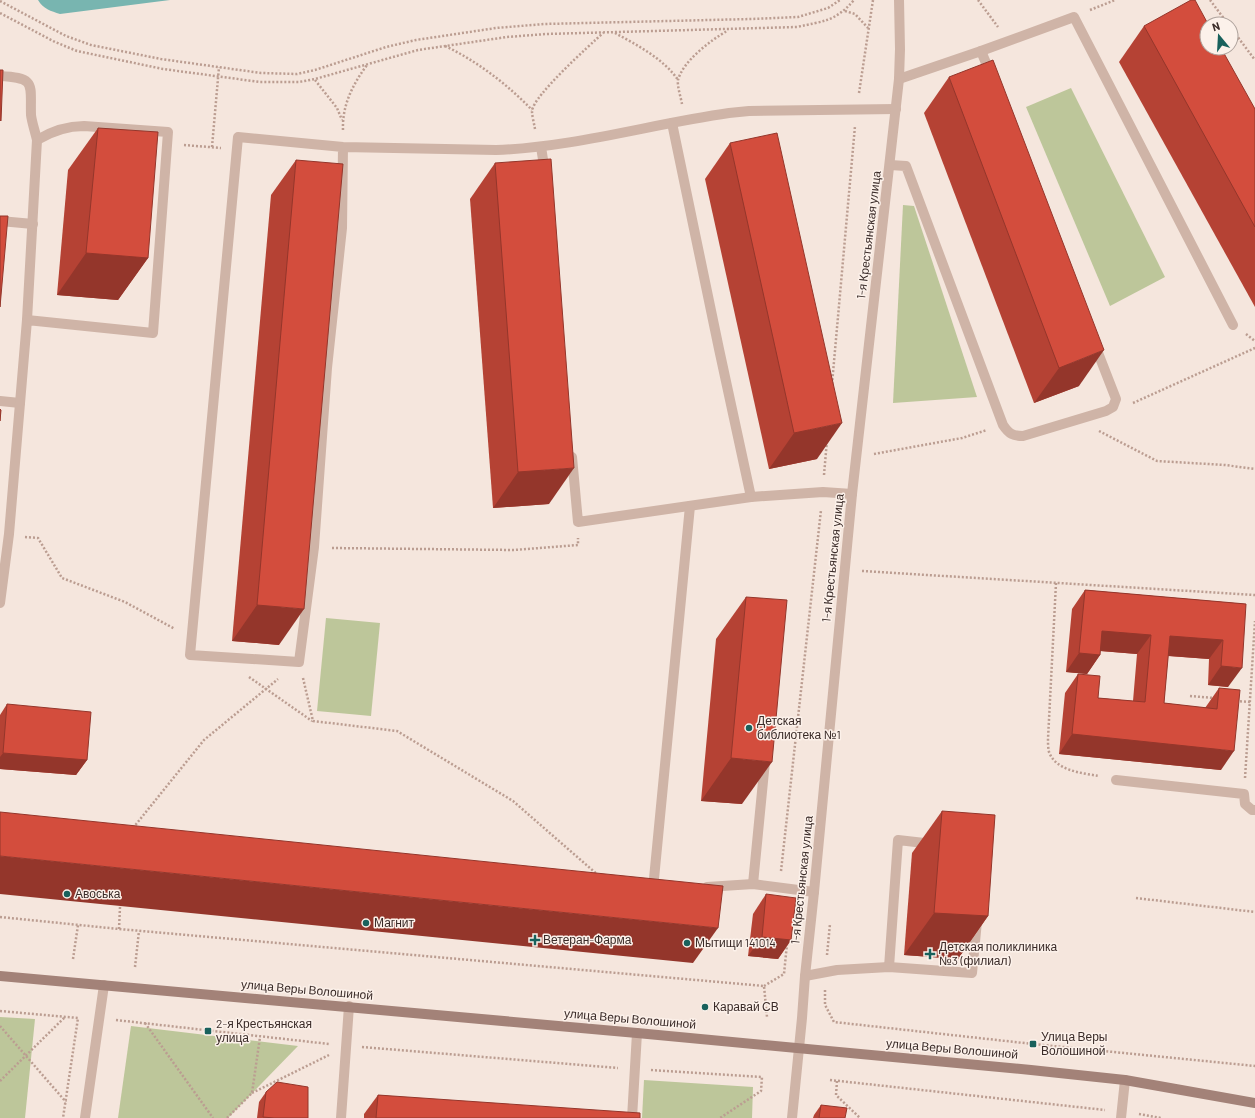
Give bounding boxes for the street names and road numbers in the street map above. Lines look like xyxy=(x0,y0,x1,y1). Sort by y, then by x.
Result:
street label: 1-я Крестьянская улица xyxy=(853,170,884,300)
street label: 1-я Крестьянская улица xyxy=(818,493,847,623)
street label: 1-я Крестьянская улица xyxy=(787,815,816,945)
street label: улица Веры Волошиной xyxy=(240,976,374,1003)
street label: улица Веры Волошиной xyxy=(563,1005,697,1032)
street label: улица Веры Волошиной xyxy=(885,1035,1019,1062)

